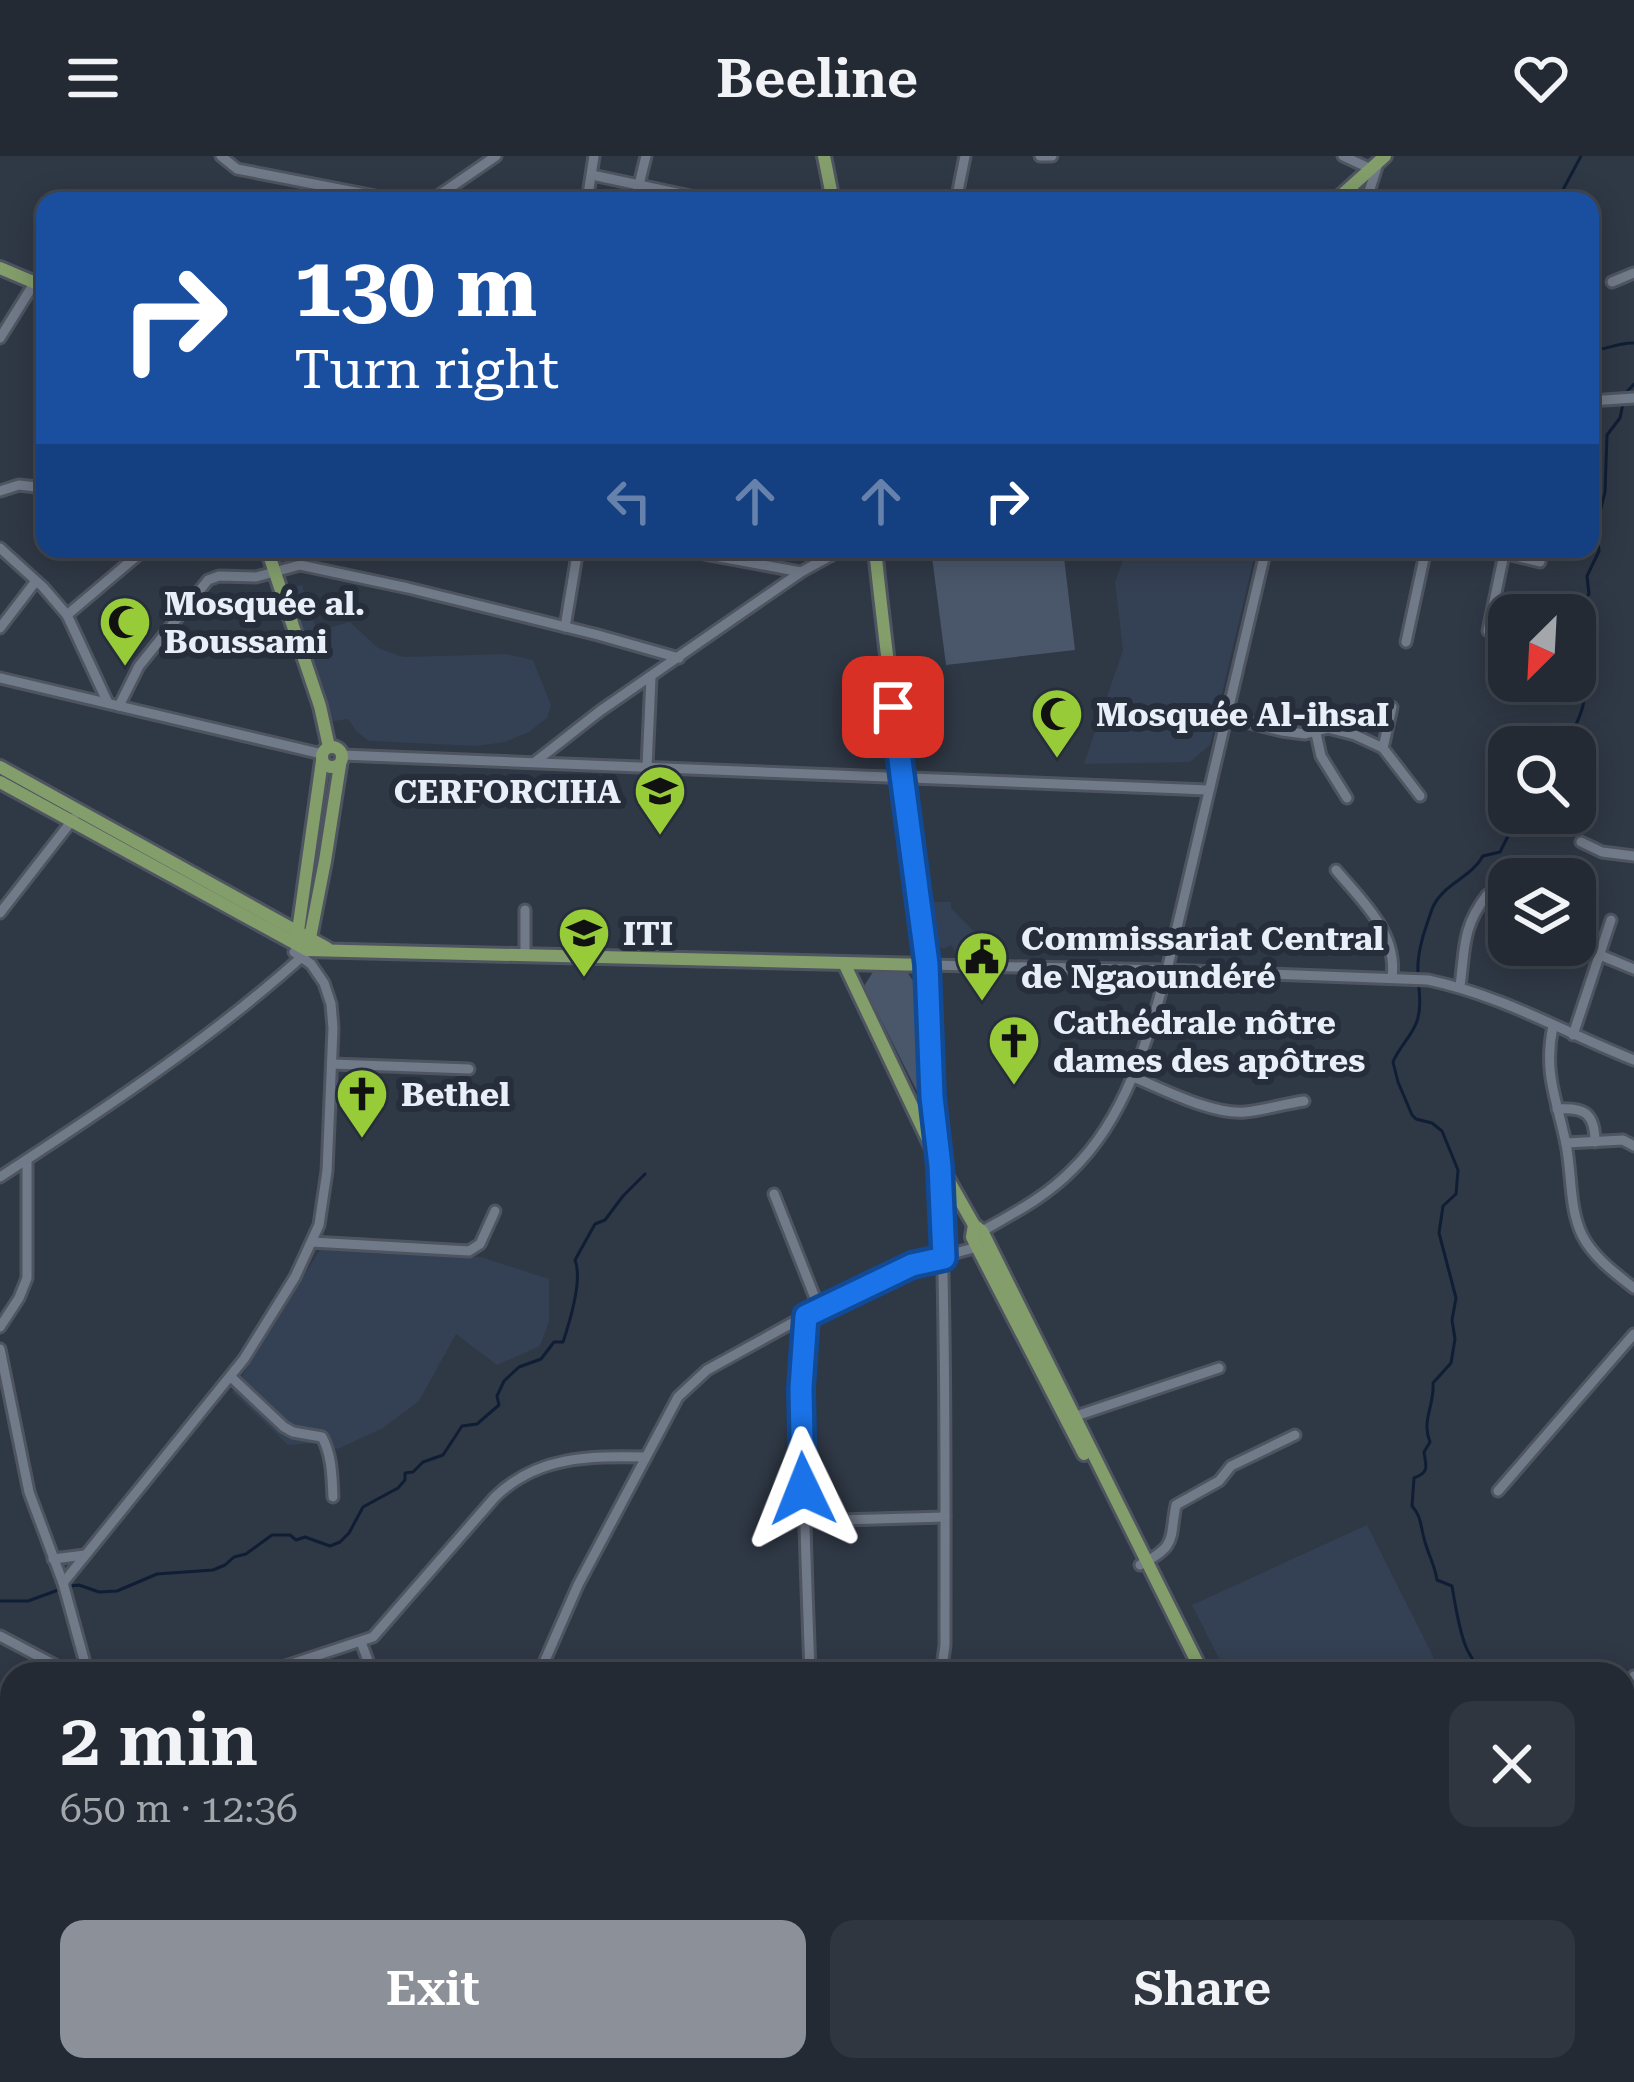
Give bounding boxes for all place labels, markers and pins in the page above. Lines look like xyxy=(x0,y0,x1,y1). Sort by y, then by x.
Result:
place label: Mosquée al. Boussami xyxy=(164,584,365,661)
mosque icon: Mosquée al. Boussami xyxy=(97,594,153,668)
pin xyxy=(842,656,944,758)
mosque icon: Mosquée Al-ihsaI xyxy=(1029,686,1085,760)
place label: Mosquée Al-ihsaI xyxy=(1096,695,1389,734)
school or university icon: CERFORCIHA xyxy=(632,763,688,837)
place label: CERFORCIHA xyxy=(394,772,621,811)
school or university icon: ITI xyxy=(556,905,612,979)
place label: ITI xyxy=(623,914,673,953)
place label: Commissariat Central de Ngaoundéré xyxy=(1021,919,1384,996)
public building icon: Commissariat Central de Ngaoundéré xyxy=(954,929,1010,1003)
place label: Cathédrale nôtre dames des apôtres xyxy=(1053,1003,1365,1080)
church icon: Cathédrale nôtre dames des apôtres xyxy=(986,1013,1042,1087)
church icon: Bethel xyxy=(334,1066,390,1140)
place label: Bethel xyxy=(401,1075,510,1114)

